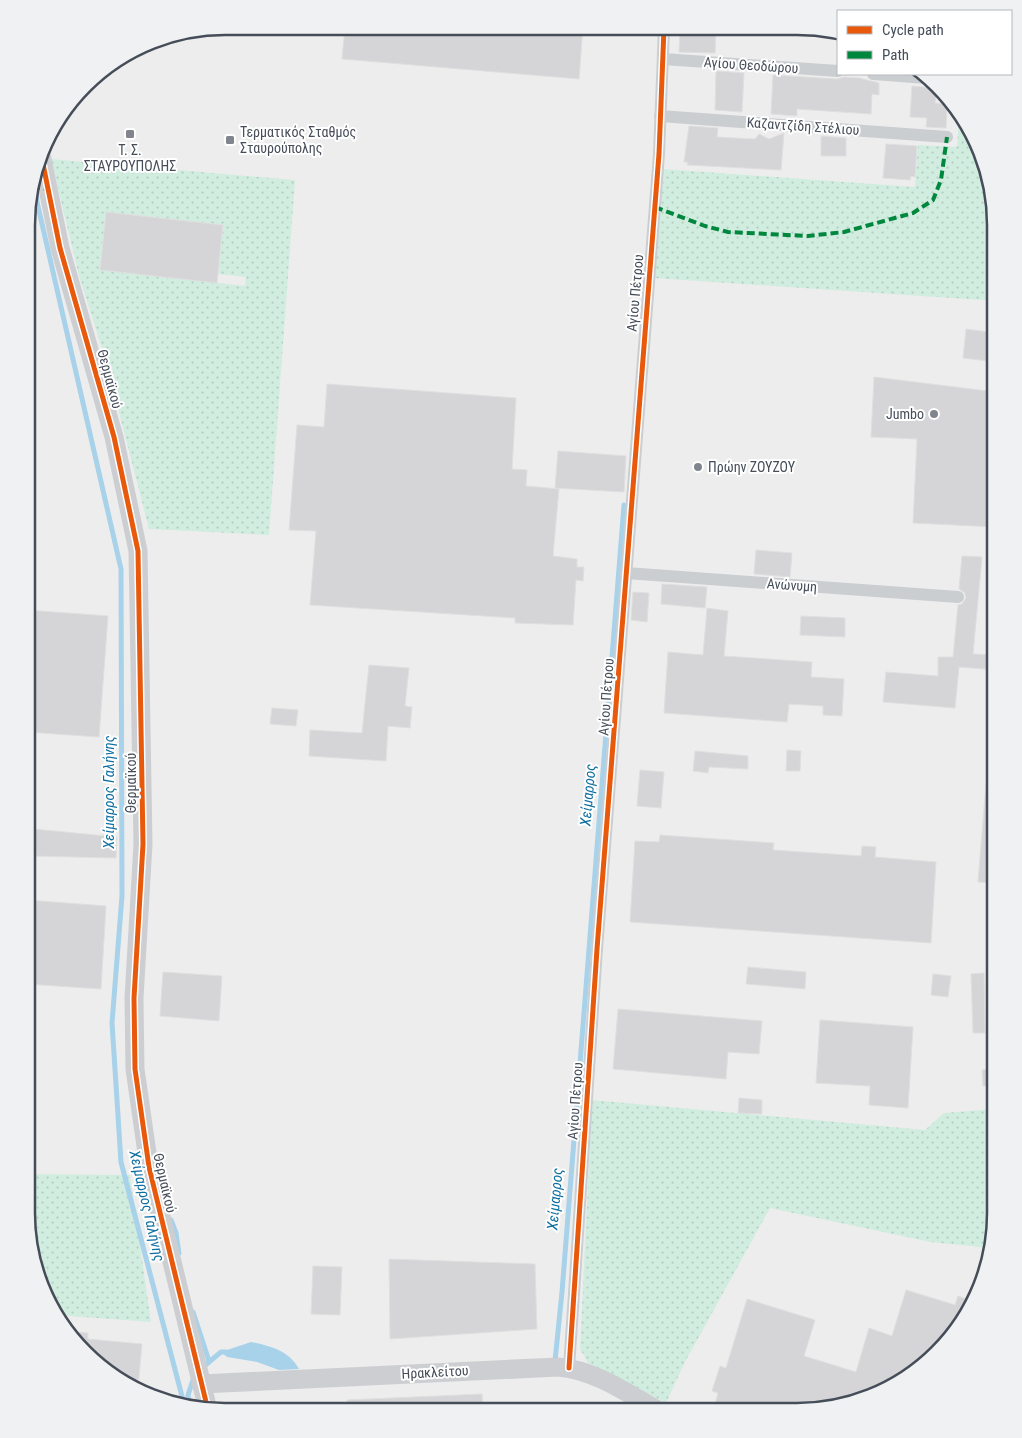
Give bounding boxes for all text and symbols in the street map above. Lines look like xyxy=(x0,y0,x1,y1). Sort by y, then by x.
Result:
legend xyxy=(837,10,1012,75)
text: Cycle path xyxy=(882,21,944,39)
text: Path xyxy=(882,46,909,64)
street label: Αγίου Θεοδώρου xyxy=(703,54,799,76)
street label: Καζαντζίδη Στέλιου xyxy=(746,114,860,138)
place label: Τερματικός Σταθμός Σταυρούπολης xyxy=(240,124,356,156)
marker: Τ. Σ. ΣΤΑΥΡΟΥΠΟΛΗΣ xyxy=(124,128,136,140)
marker: Τερματικός Σταθμός Σταυρούπολης xyxy=(224,134,236,146)
place label: Τ. Σ. ΣΤΑΥΡΟΥΠΟΛΗΣ xyxy=(84,142,176,174)
street label: Αγίου Πέτρου xyxy=(624,253,646,332)
street label: Θερμαϊκού xyxy=(94,348,126,411)
place label: Jumbo xyxy=(886,406,924,422)
marker: Jumbo xyxy=(928,408,940,420)
place label: Πρώην ΖΟΥΖΟΥ xyxy=(708,459,796,475)
marker: Πρώην ΖΟΥΖΟΥ xyxy=(692,461,704,473)
street label: Ανώνυμη xyxy=(766,575,818,595)
street label: Αγίου Πέτρου xyxy=(595,657,617,736)
water label: Χείμαρρος Γαλήνης xyxy=(100,735,118,850)
street label: Θερμαϊκού xyxy=(123,752,139,813)
water label: Χείμαρρος xyxy=(576,763,600,828)
street label: Αγίου Πέτρου xyxy=(564,1061,586,1140)
water label: Χείμαρρος Γαλήνης xyxy=(125,1148,169,1263)
street label: Θερμαϊκού xyxy=(150,1152,180,1215)
water label: Χείμαρρος xyxy=(543,1167,567,1232)
street label: Ηρακλείτου xyxy=(401,1362,469,1382)

